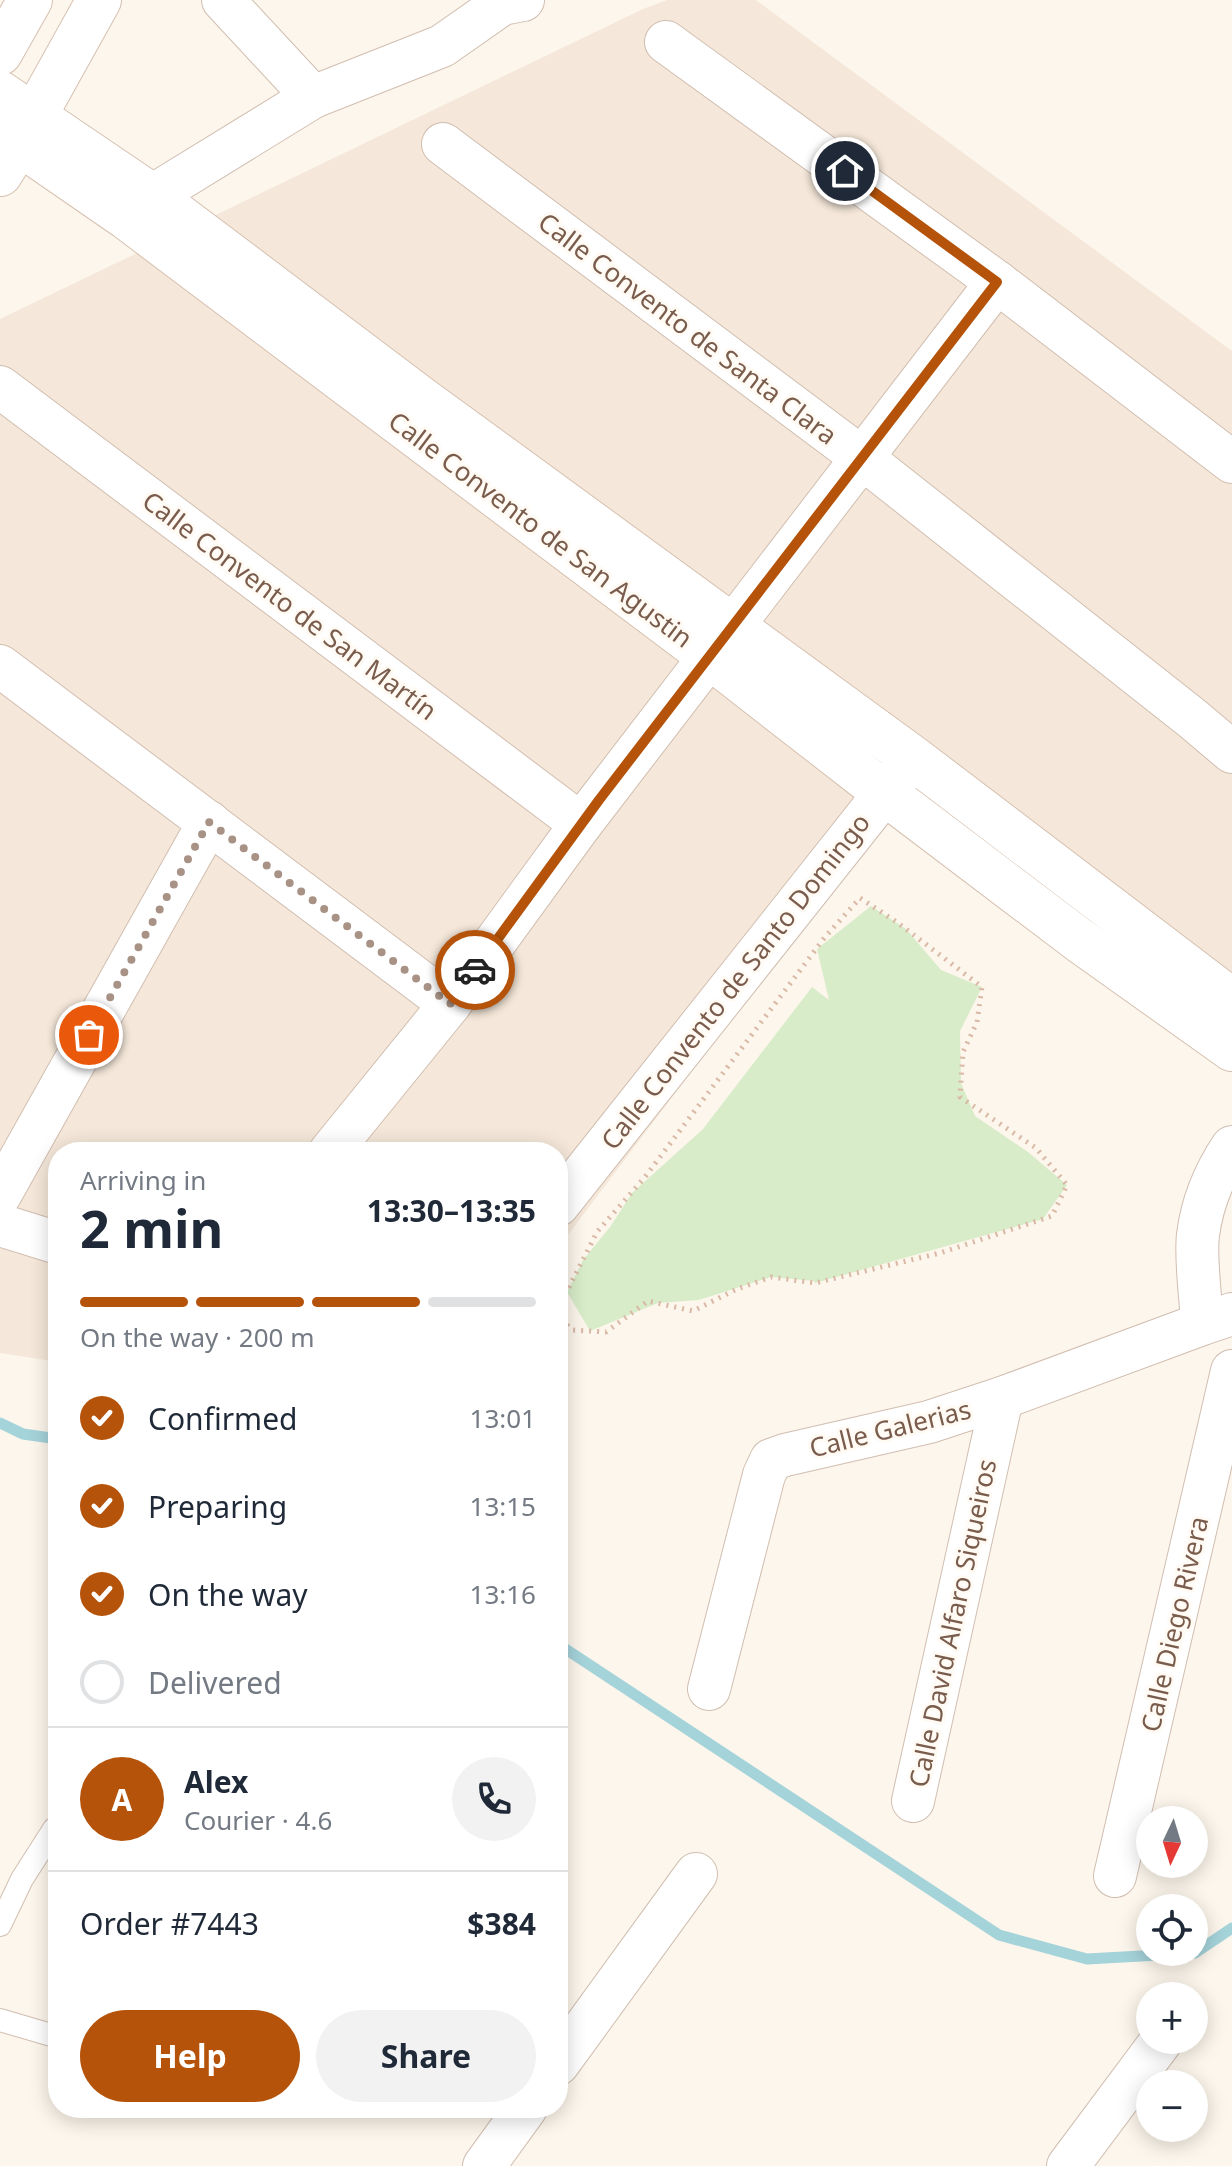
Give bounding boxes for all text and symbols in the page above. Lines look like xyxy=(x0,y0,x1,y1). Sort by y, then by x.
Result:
pin xyxy=(811,137,879,205)
icon: home xyxy=(823,149,867,193)
street label: Calle Convento de Santa Clara xyxy=(531,204,845,452)
street label: Calle Convento de San Agustin xyxy=(382,403,700,655)
street label: Calle Convento de San Martín xyxy=(135,482,445,728)
street label: Calle Convento de Santo Domingo xyxy=(592,805,878,1157)
courier xyxy=(435,930,515,1010)
icon: car xyxy=(453,948,497,992)
pin xyxy=(55,1001,123,1069)
icon: bag xyxy=(67,1013,111,1057)
text: Arriving in xyxy=(80,1162,206,1198)
text: 13:30–13:35 xyxy=(367,1190,536,1231)
text: 2 min xyxy=(80,1192,223,1263)
text: On the way · 200 m xyxy=(80,1319,314,1355)
street label: Calle Galerias xyxy=(805,1391,975,1465)
icon: check xyxy=(80,1396,124,1440)
text: Confirmed xyxy=(148,1398,298,1439)
text: 13:01 xyxy=(470,1400,536,1436)
street label: Calle David Alfaro Siqueiros xyxy=(900,1456,1004,1790)
icon: check xyxy=(80,1484,124,1528)
text: Preparing xyxy=(148,1486,287,1527)
text: 13:15 xyxy=(470,1488,536,1524)
street label: Calle Diego Rivera xyxy=(1132,1513,1216,1735)
icon: check xyxy=(80,1572,124,1616)
text: On the way xyxy=(148,1574,308,1615)
text: 13:16 xyxy=(470,1576,536,1612)
text: Delivered xyxy=(148,1662,282,1703)
button: phone xyxy=(452,1757,536,1841)
text: Alex xyxy=(184,1761,248,1802)
text: A xyxy=(112,1779,132,1820)
text: Courier · 4.6 xyxy=(184,1802,332,1838)
north arrow xyxy=(1136,1806,1208,1878)
map controls xyxy=(1136,1806,1208,2142)
button: locate xyxy=(1136,1894,1208,1966)
text: Order #7443 xyxy=(80,1903,259,1944)
text: $384 xyxy=(467,1903,536,1944)
button: + xyxy=(1136,1982,1208,2054)
button: Help xyxy=(80,2010,300,2102)
button: Share xyxy=(316,2010,536,2102)
button: − xyxy=(1136,2070,1208,2142)

